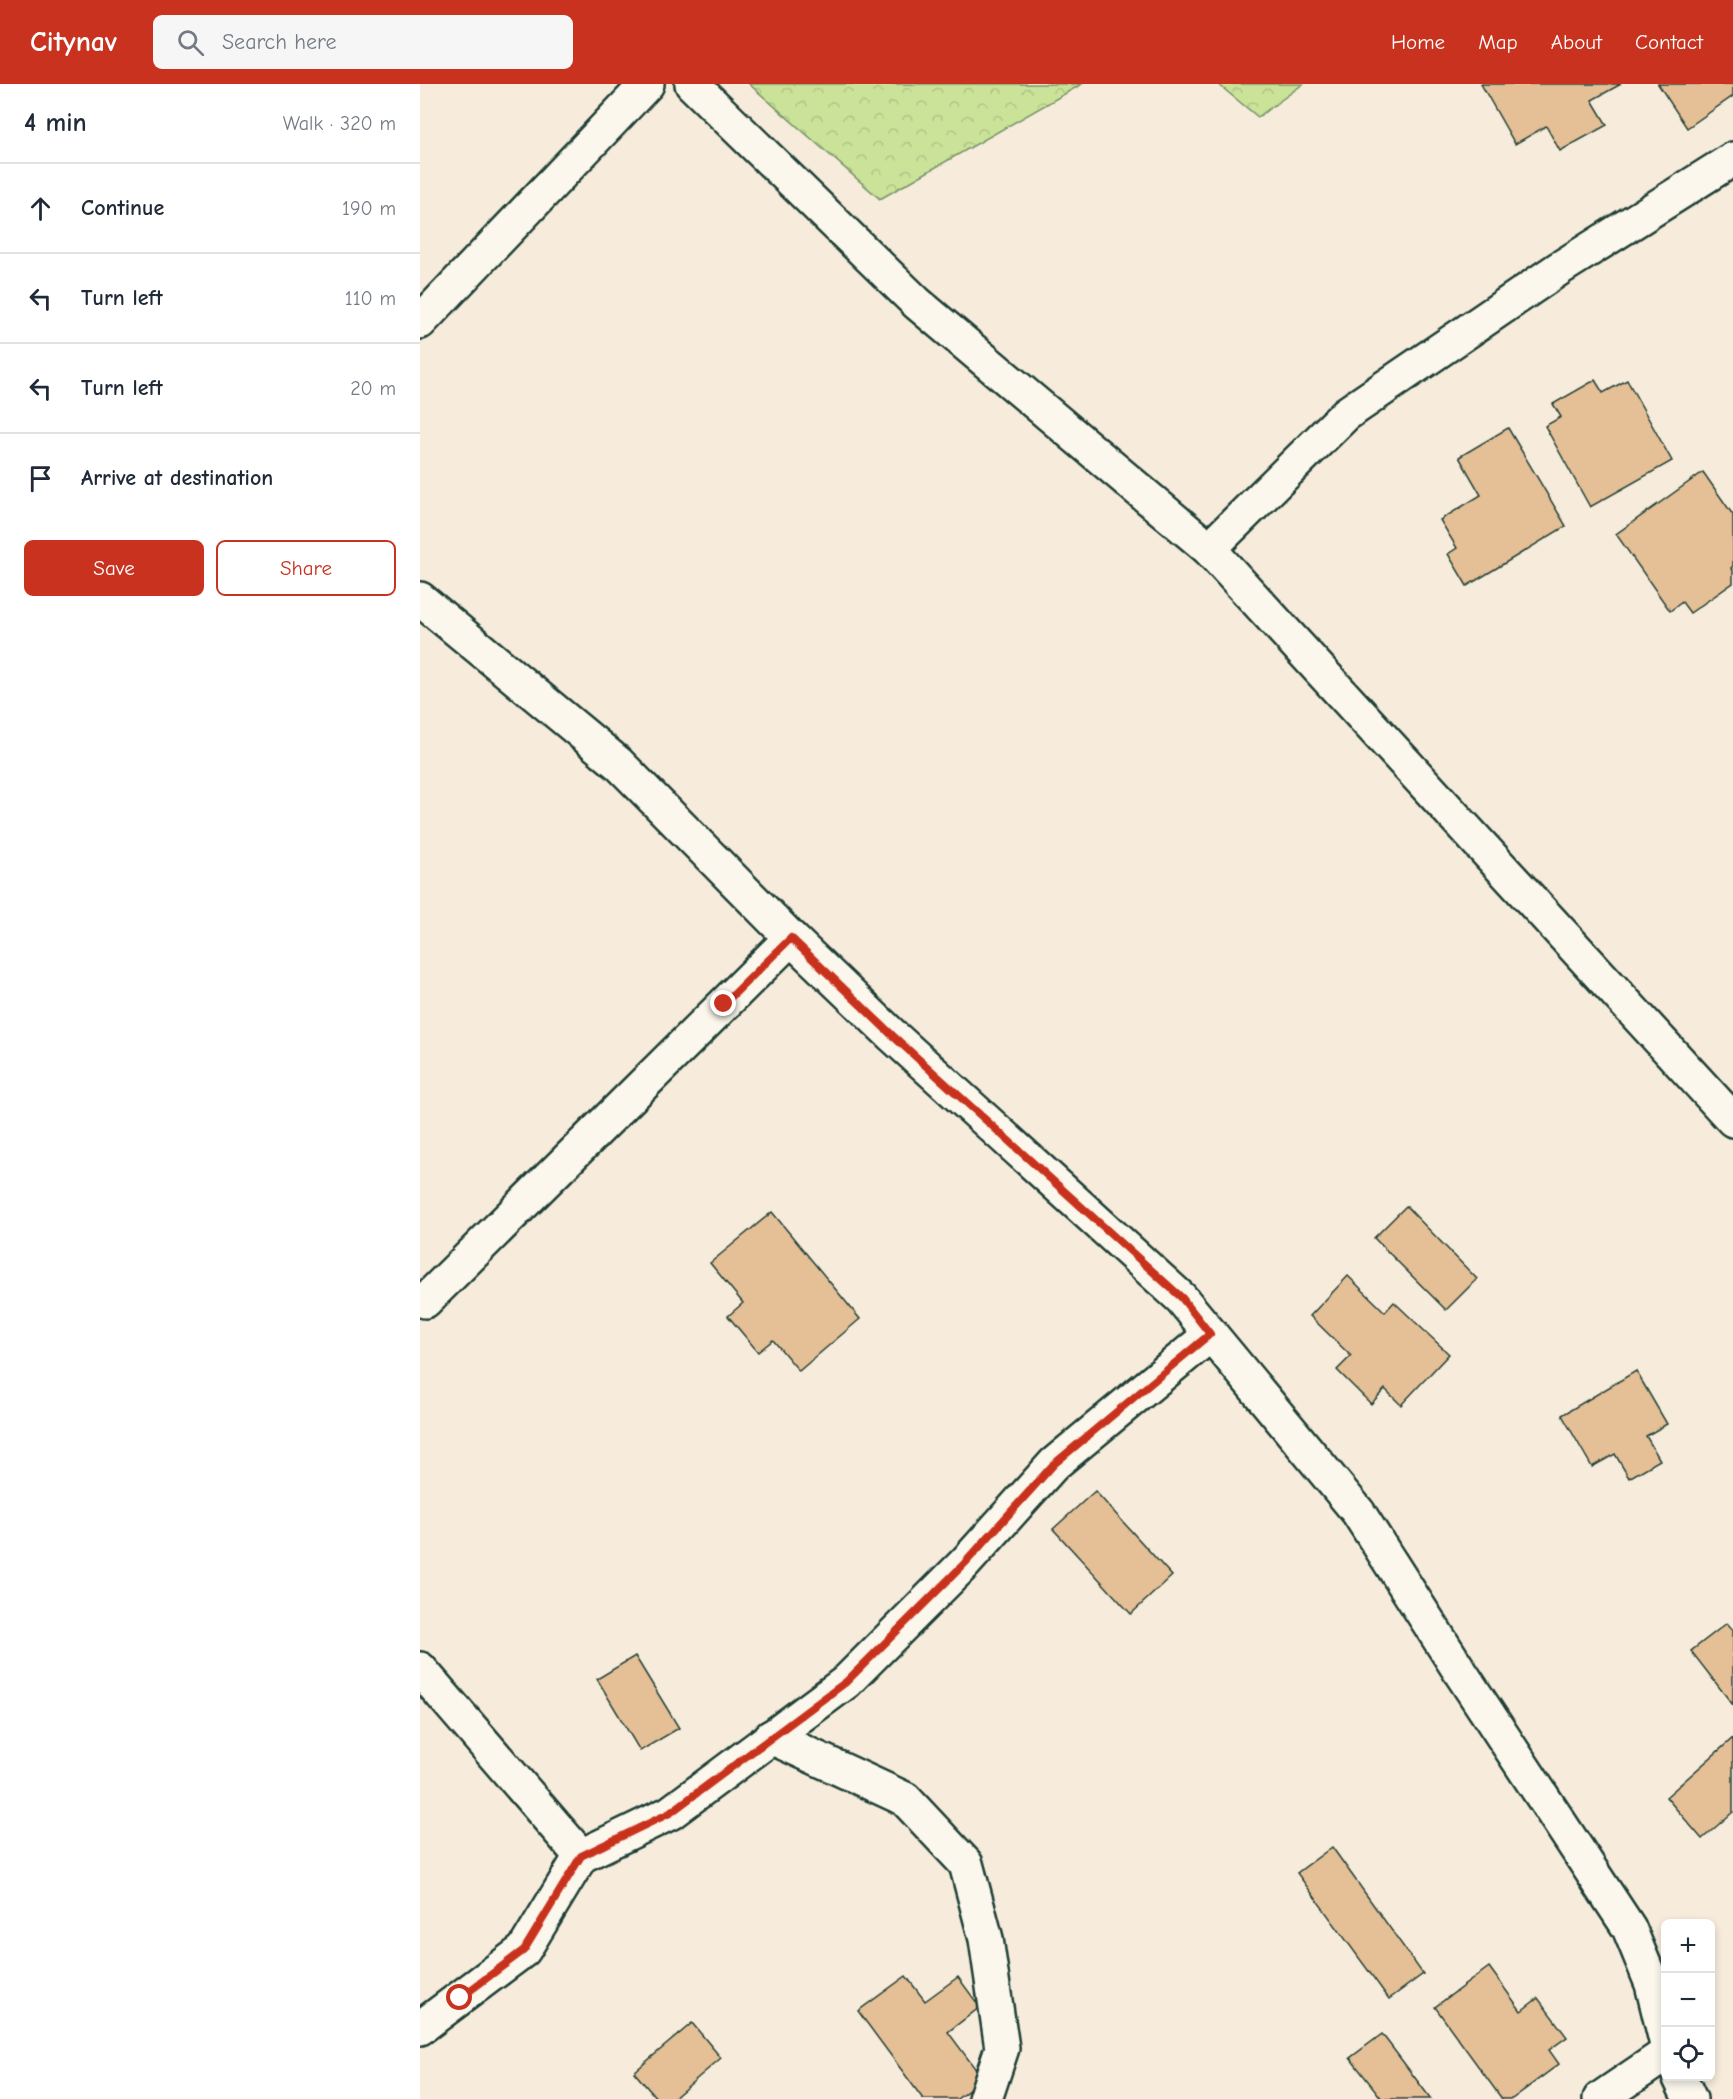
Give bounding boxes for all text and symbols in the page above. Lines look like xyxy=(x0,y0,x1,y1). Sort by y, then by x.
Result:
search box xyxy=(153,15,573,69)
text: Citynav xyxy=(30,26,117,58)
icon: search xyxy=(174,26,207,59)
text: Search here xyxy=(222,29,336,55)
text: Home xyxy=(1391,30,1445,54)
text: Map xyxy=(1478,30,1518,54)
text: About xyxy=(1551,30,1602,54)
text: Contact xyxy=(1635,30,1703,54)
text: 4 min xyxy=(24,108,87,138)
text: Walk · 320 m xyxy=(283,112,396,135)
icon: ahead xyxy=(24,192,57,225)
text: Continue xyxy=(81,195,164,221)
text: 190 m xyxy=(342,197,396,220)
icon: left xyxy=(24,282,57,315)
text: Turn left xyxy=(81,285,163,311)
text: 110 m xyxy=(345,287,396,310)
icon: left xyxy=(24,372,57,405)
text: Turn left xyxy=(81,375,163,401)
text: 20 m xyxy=(350,377,396,400)
icon: arrive xyxy=(24,462,57,495)
text: Arrive at destination xyxy=(81,465,273,491)
button: Save xyxy=(24,540,204,596)
button: Share xyxy=(216,540,396,596)
route end xyxy=(710,990,736,1016)
map controls xyxy=(1661,1919,1715,2081)
button: + xyxy=(1661,1919,1715,1973)
button: − xyxy=(1661,1973,1715,2027)
route start xyxy=(446,1984,472,2010)
button: locate xyxy=(1661,2027,1715,2081)

